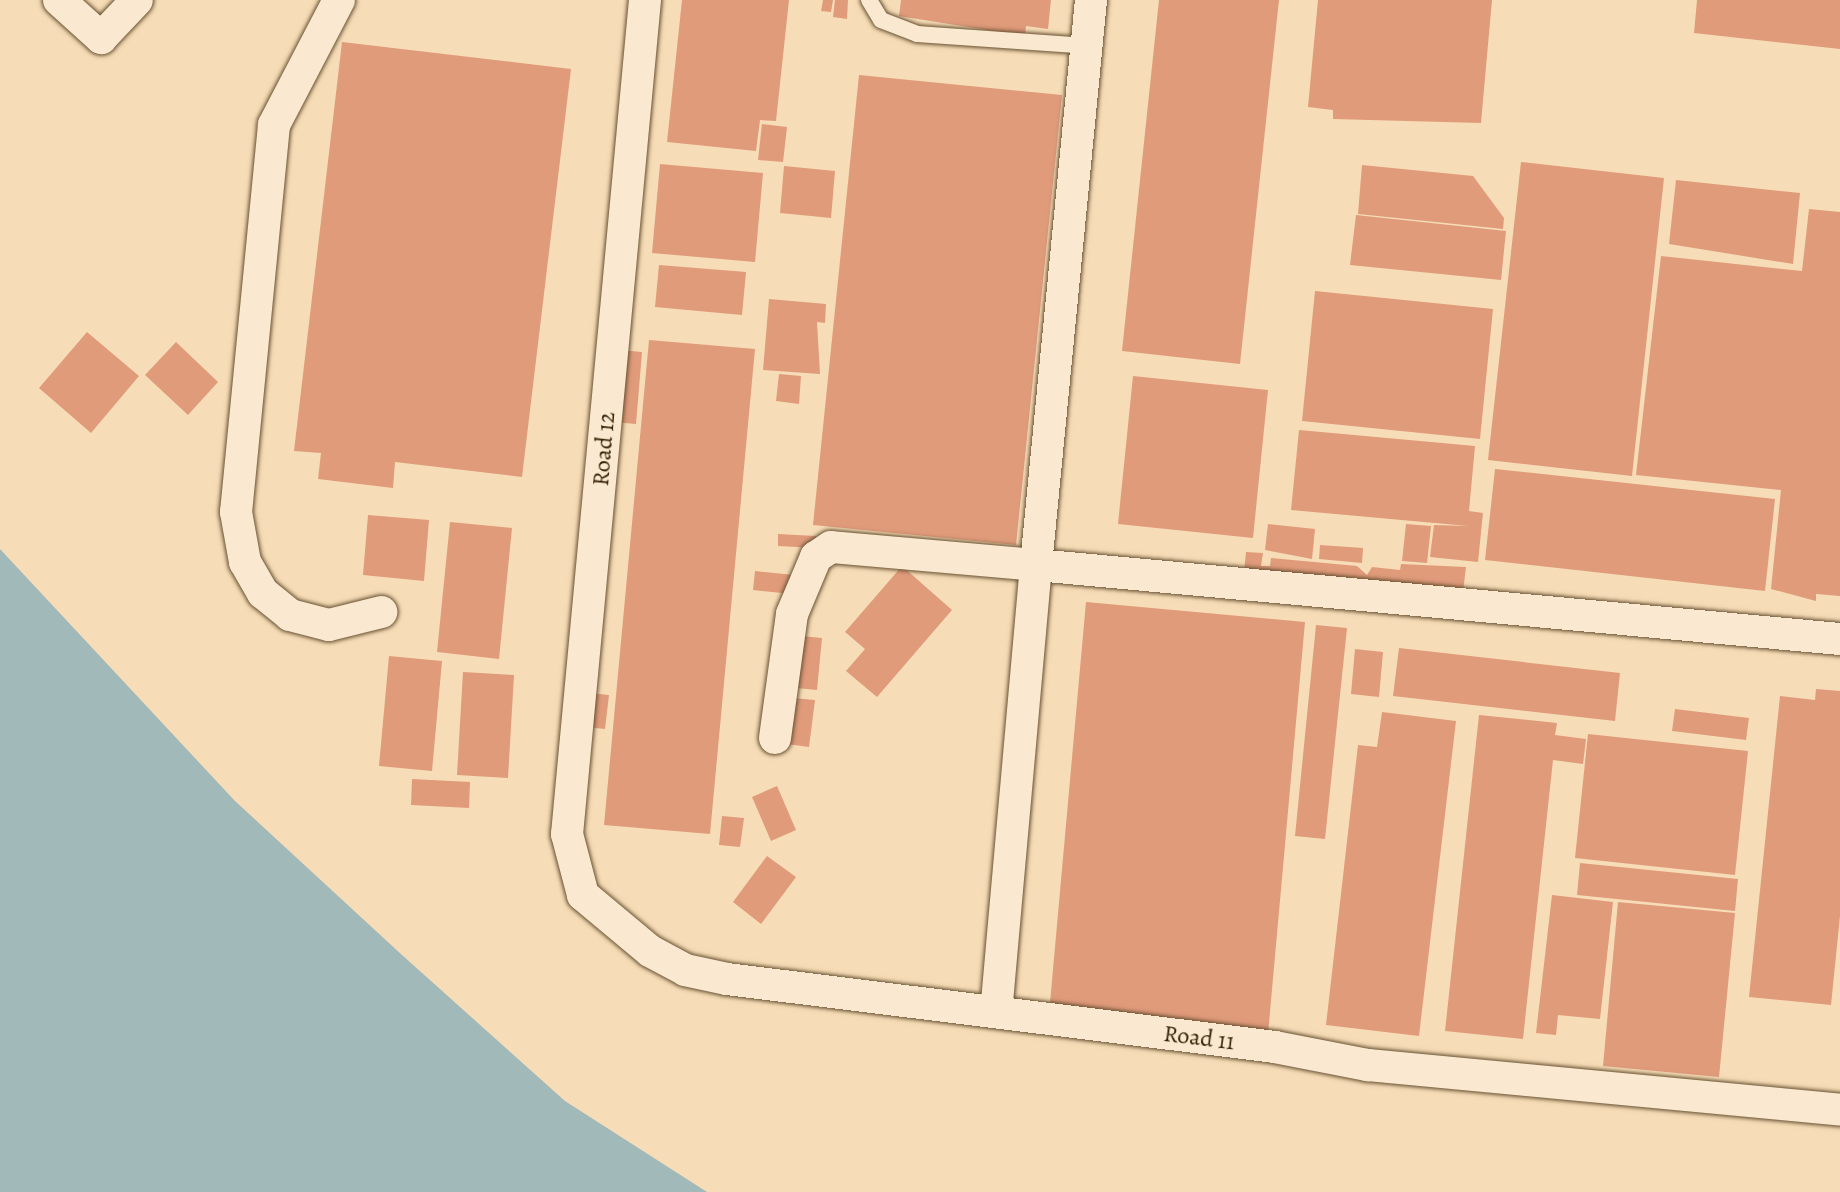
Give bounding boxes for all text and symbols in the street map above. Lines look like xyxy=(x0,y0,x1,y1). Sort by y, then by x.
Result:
street label: Road 12 xyxy=(586,411,622,487)
street label: Road 11 xyxy=(1162,1019,1236,1057)

